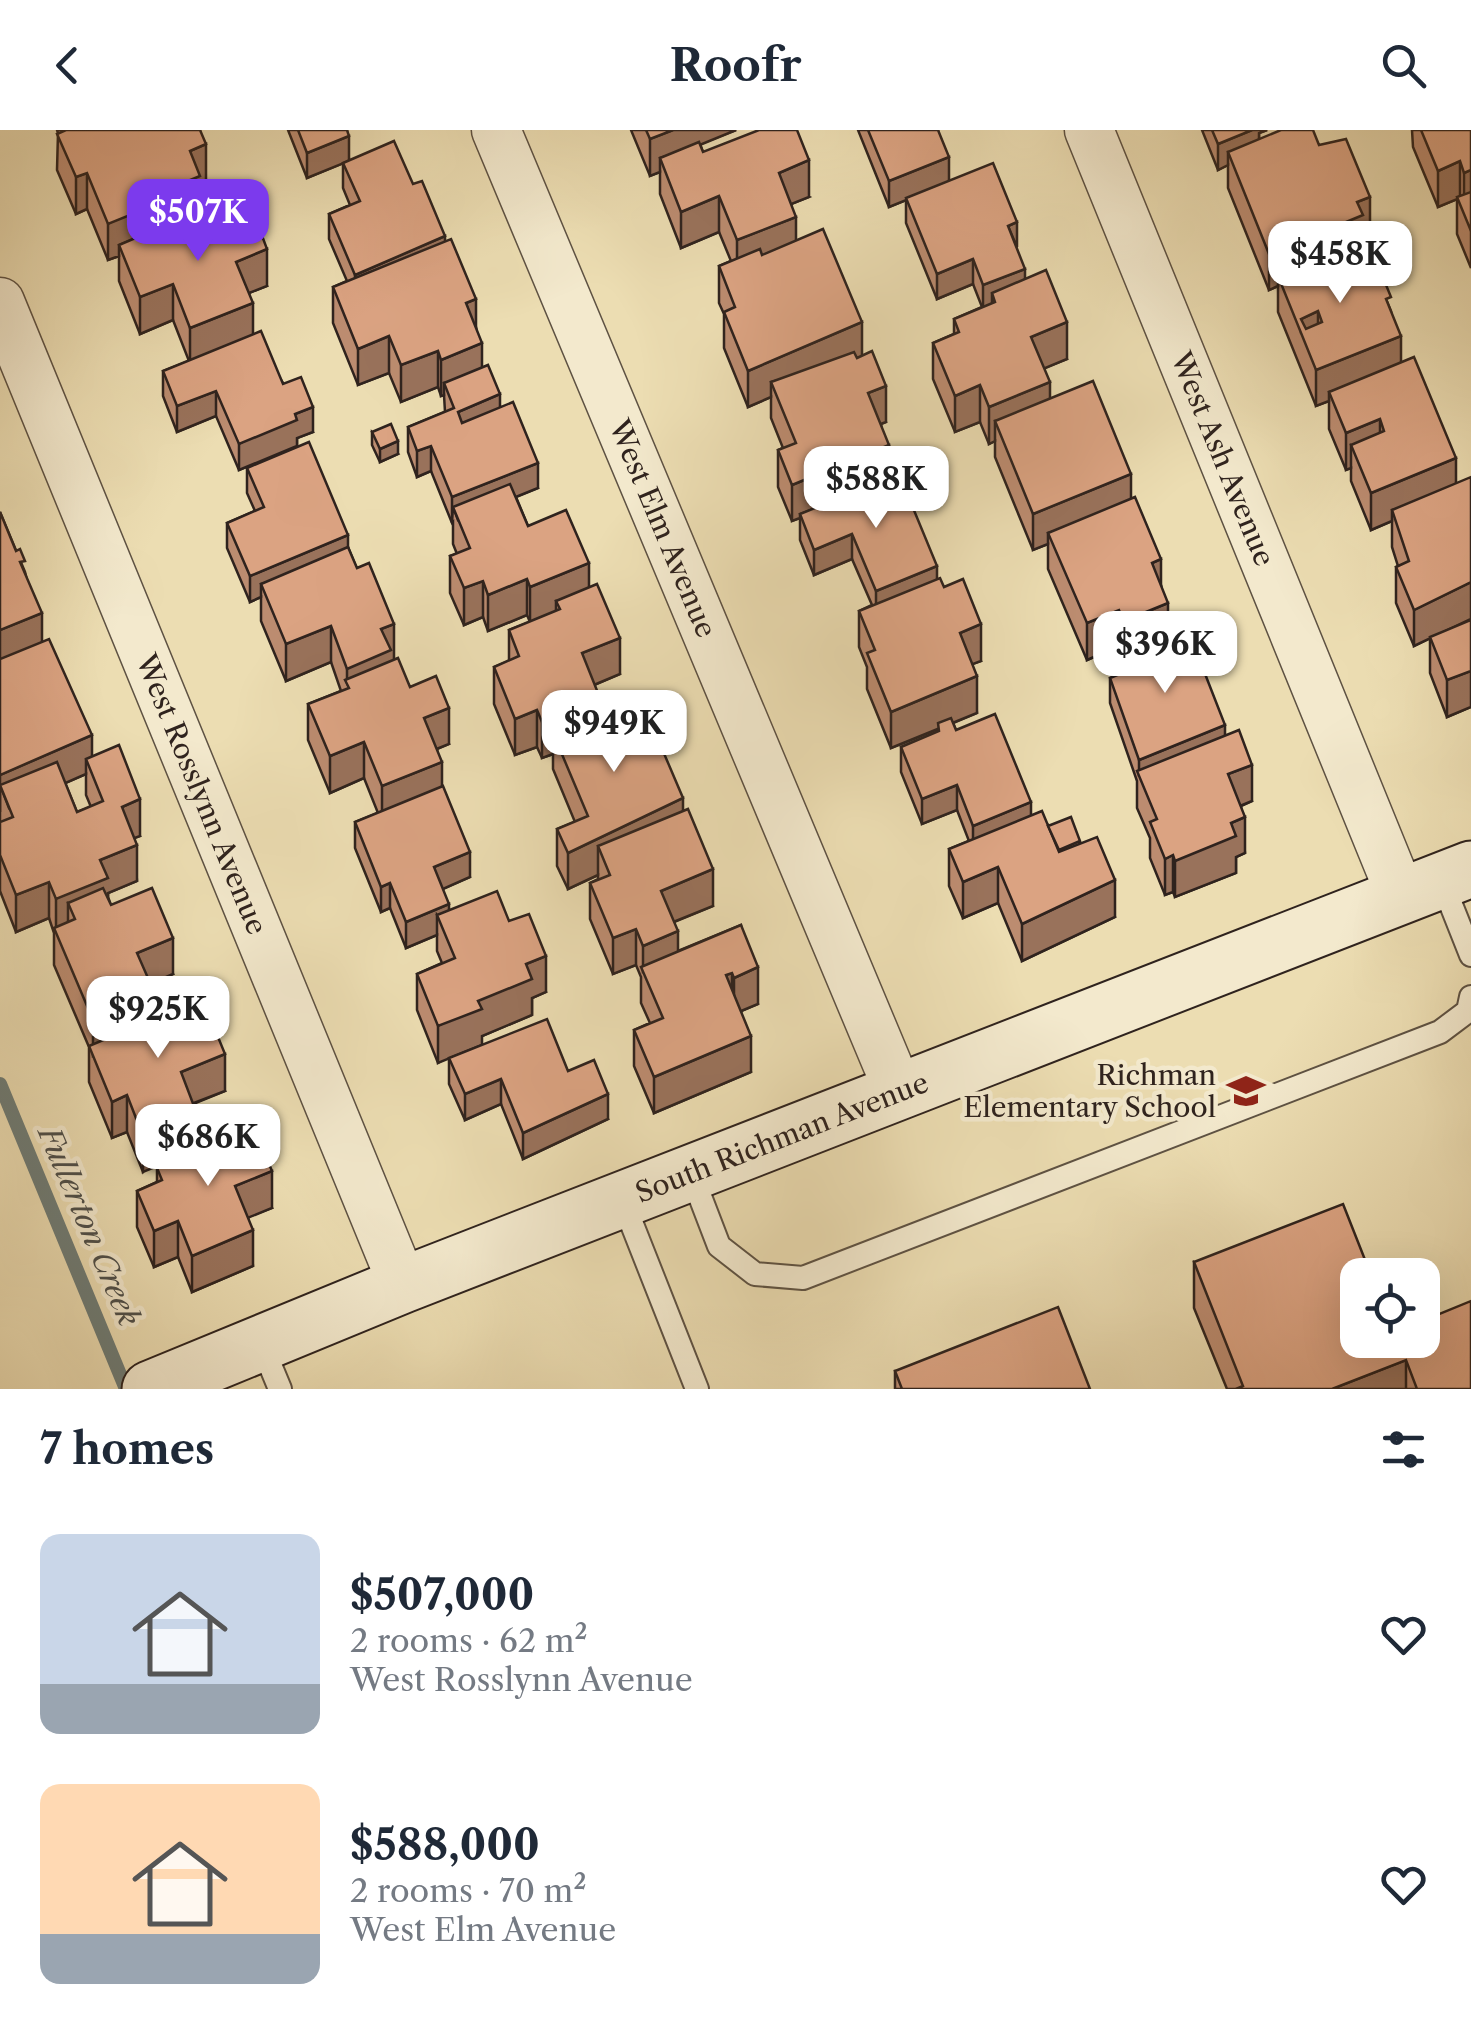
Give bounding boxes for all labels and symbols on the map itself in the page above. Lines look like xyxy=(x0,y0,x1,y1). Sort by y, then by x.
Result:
pin: $507K xyxy=(128,179,268,264)
pin: $458K xyxy=(1270,221,1410,306)
street label: West Ash Avenue xyxy=(1164,346,1282,571)
street label: West Elm Avenue xyxy=(602,414,724,642)
pin: $588K xyxy=(806,446,946,531)
pin: $396K xyxy=(1095,611,1235,696)
street label: West Rosslynn Avenue xyxy=(129,648,274,939)
pin: $949K xyxy=(544,690,684,775)
pin: $925K xyxy=(88,976,228,1061)
place label: Richman Elementary School xyxy=(963,1058,1216,1124)
street label: South Richman Avenue xyxy=(630,1065,933,1210)
school or university icon: Richman Elementary School xyxy=(1225,1070,1267,1112)
pin: $686K xyxy=(138,1104,278,1189)
water label: Fullerton Creek xyxy=(30,1119,148,1332)

